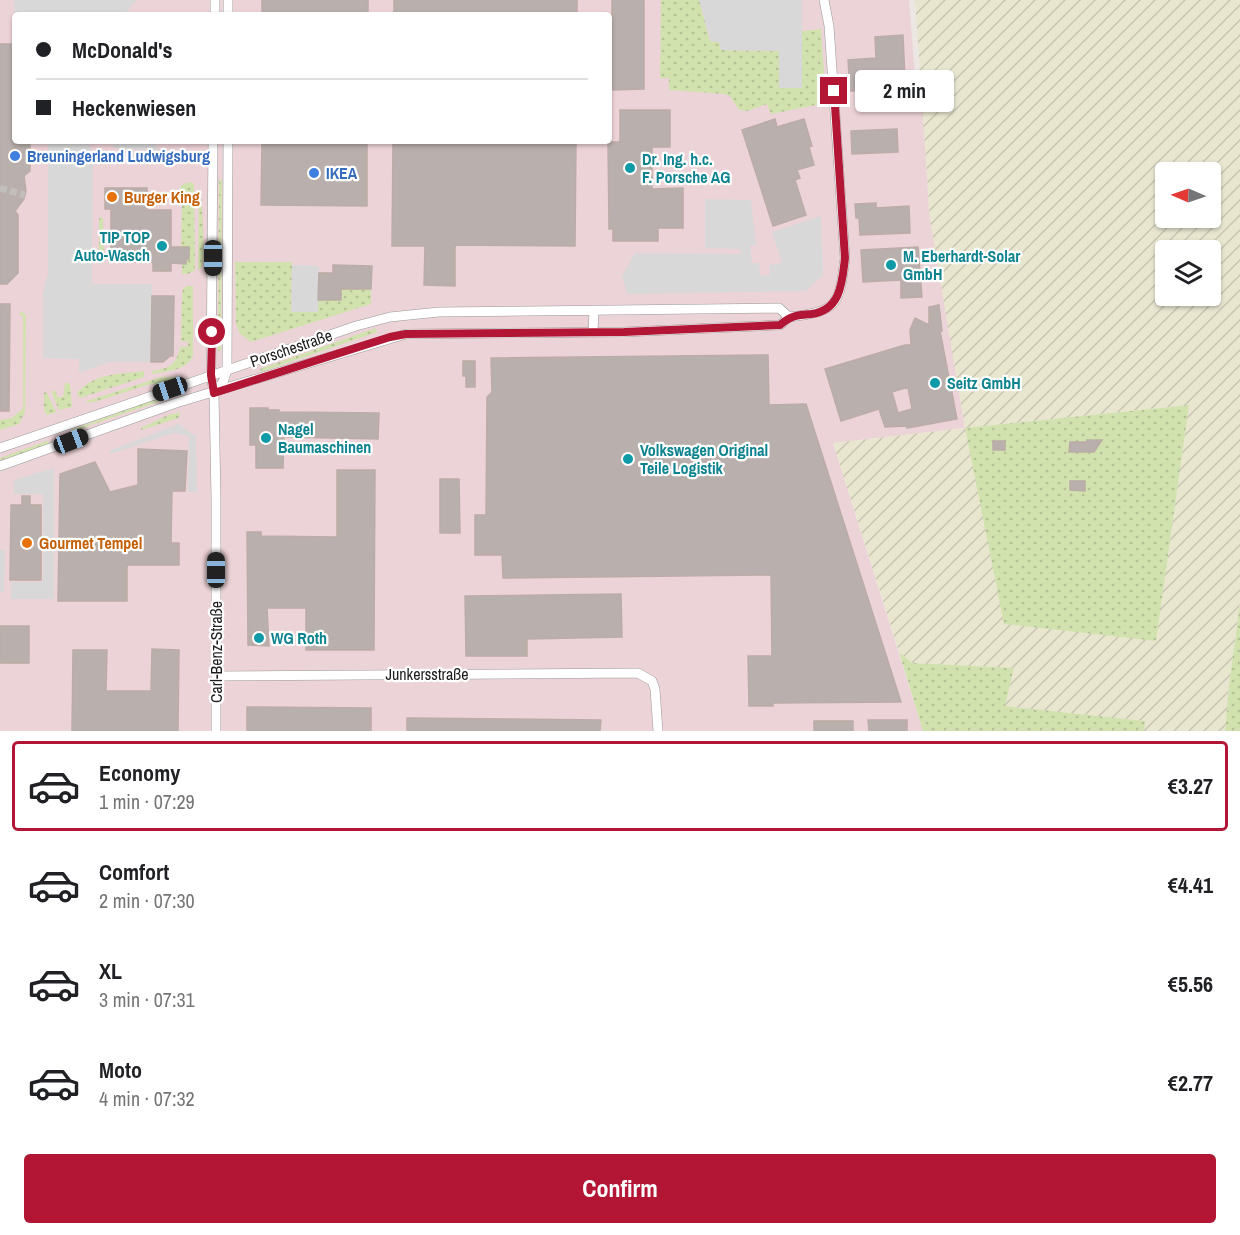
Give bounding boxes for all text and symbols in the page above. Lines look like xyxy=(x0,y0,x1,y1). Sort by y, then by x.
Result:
text: McDonald's xyxy=(72,35,173,65)
callout: 2 min xyxy=(855,70,954,112)
route end xyxy=(820,77,847,104)
text: 2 min xyxy=(883,77,926,104)
text: Heckenwiesen xyxy=(72,93,196,123)
place label: Breuningerland Ludwigsburg xyxy=(27,145,210,167)
place label: Dr. Ing. h.c. F. Porsche AG xyxy=(642,148,730,188)
marker: Breuningerland Ludwigsburg xyxy=(8,149,22,163)
marker: Dr. Ing. h.c. F. Porsche AG xyxy=(623,161,637,175)
place label: IKEA xyxy=(326,162,358,184)
north arrow xyxy=(1155,162,1221,228)
map controls xyxy=(1155,162,1221,306)
marker: IKEA xyxy=(307,166,321,180)
place label: Burger King xyxy=(124,186,200,208)
marker: Burger King xyxy=(105,190,119,204)
place label: TIP TOP Auto-Wasch xyxy=(74,226,150,266)
marker: TIP TOP Auto-Wasch xyxy=(155,239,169,253)
car xyxy=(204,240,222,276)
button: layers xyxy=(1155,240,1221,306)
place label: M. Eberhardt-Solar GmbH xyxy=(903,245,1021,285)
marker: M. Eberhardt-Solar GmbH xyxy=(884,258,898,272)
route start xyxy=(198,318,225,345)
street label: Porschestraße xyxy=(247,324,335,372)
place label: Seitz GmbH xyxy=(947,372,1021,394)
car xyxy=(150,375,190,403)
marker: Seitz GmbH xyxy=(928,376,942,390)
place label: Nagel Baumaschinen xyxy=(278,418,371,458)
car xyxy=(51,426,91,456)
marker: Nagel Baumaschinen xyxy=(259,431,273,445)
place label: Volkswagen Original Teile Logistik xyxy=(640,439,768,479)
marker: Volkswagen Original Teile Logistik xyxy=(621,452,635,466)
place label: Gourmet Tempel xyxy=(39,532,142,554)
marker: Gourmet Tempel xyxy=(20,536,34,550)
car xyxy=(207,552,225,588)
street label: Carl-Benz-Straße xyxy=(205,601,227,703)
place label: WG Roth xyxy=(271,627,327,649)
marker: WG Roth xyxy=(252,631,266,645)
street label: Junkersstraße xyxy=(385,663,469,685)
text: Economy xyxy=(99,758,180,788)
icon: car xyxy=(27,759,81,813)
text: €3.27 xyxy=(1168,771,1213,801)
text: 1 min · 07:29 xyxy=(99,788,195,815)
text: Comfort xyxy=(99,857,169,887)
icon: car xyxy=(27,858,81,912)
text: €4.41 xyxy=(1168,870,1213,900)
text: 2 min · 07:30 xyxy=(99,887,195,914)
text: XL xyxy=(99,956,122,986)
icon: car xyxy=(27,957,81,1011)
text: €5.56 xyxy=(1168,969,1213,999)
text: 3 min · 07:31 xyxy=(99,986,195,1013)
text: Moto xyxy=(99,1055,142,1085)
icon: car xyxy=(27,1056,81,1110)
text: €2.77 xyxy=(1168,1068,1213,1098)
text: 4 min · 07:32 xyxy=(99,1085,195,1112)
button: Confirm xyxy=(24,1154,1216,1223)

